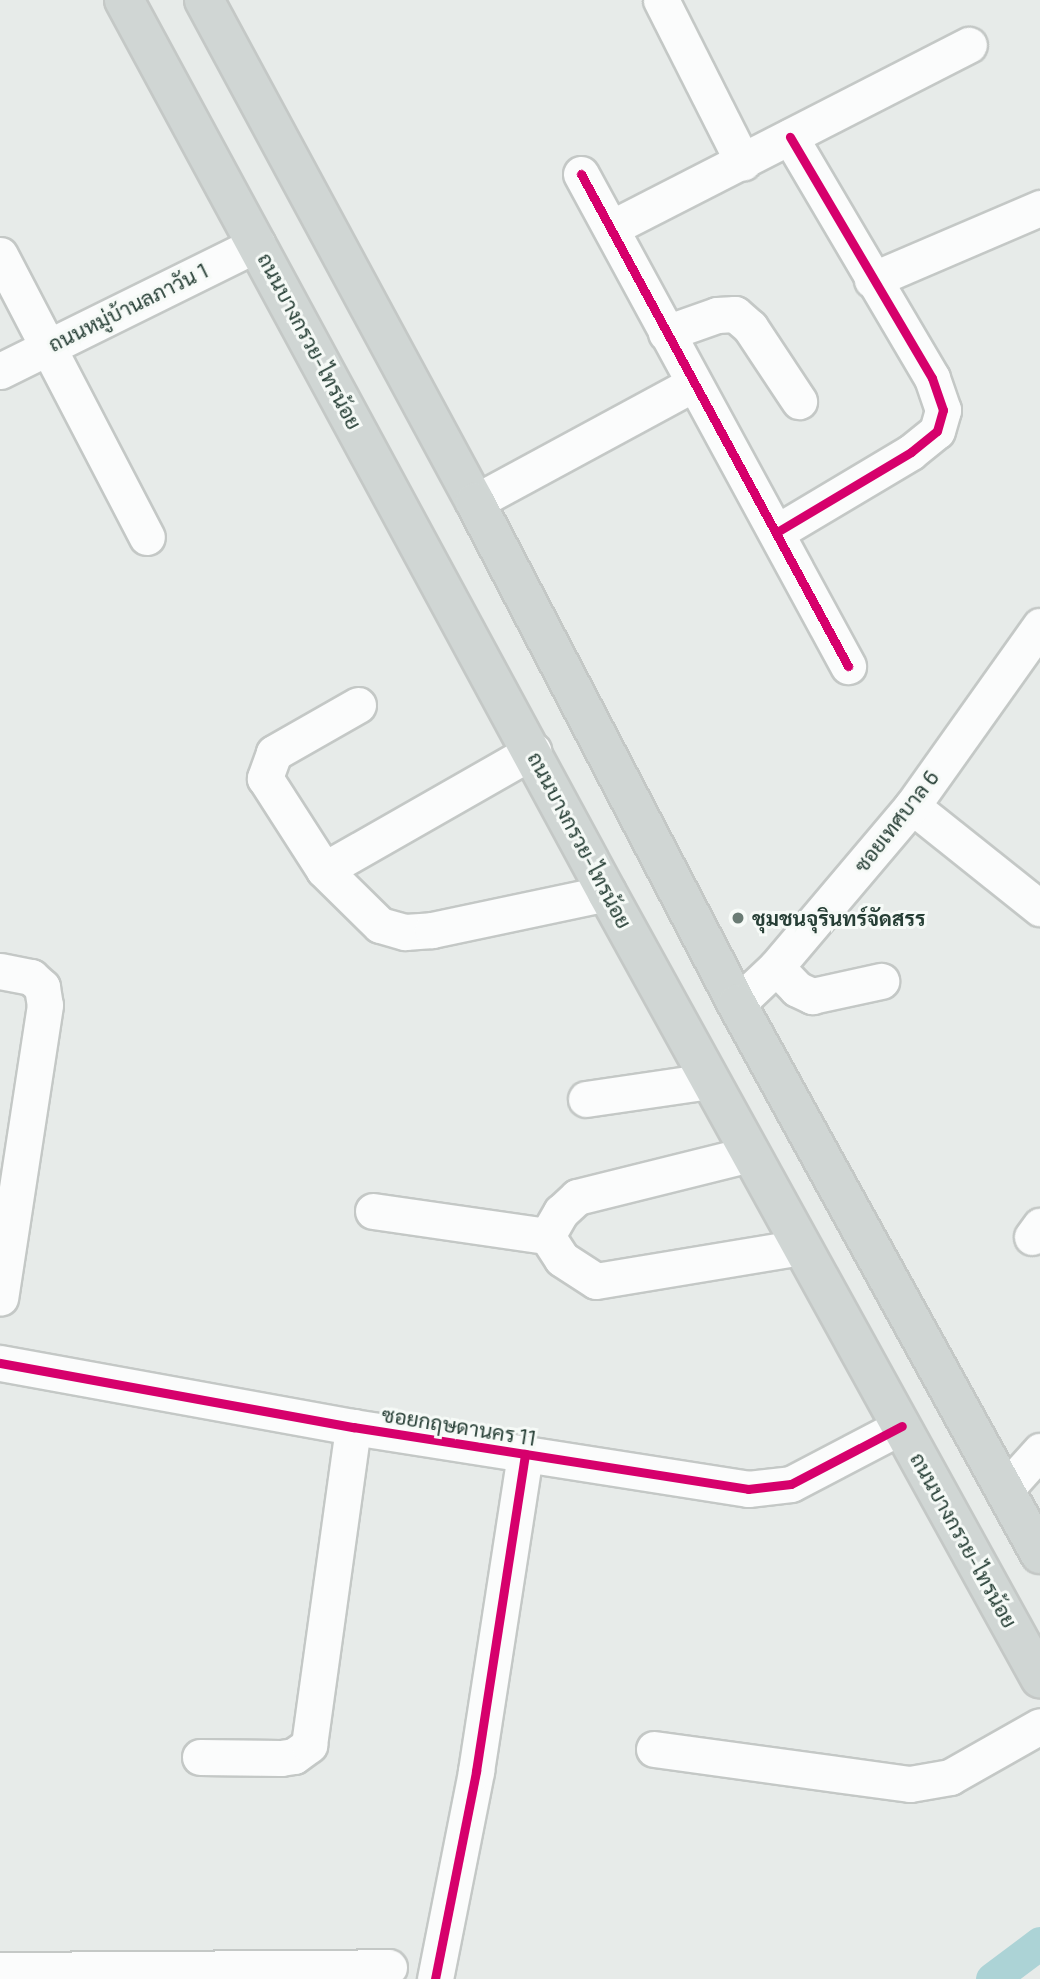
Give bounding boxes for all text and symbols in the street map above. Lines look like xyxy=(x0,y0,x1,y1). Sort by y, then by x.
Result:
street label: ถนนบางกรวย-ไทรน้อย xyxy=(253,248,367,434)
street label: ถนนหมู่บ้านลภาวัน 1 xyxy=(44,257,212,357)
street label: ถนนบางกรวย-ไทรน้อย xyxy=(523,747,637,933)
street label: ซอยเทศบาล 6 xyxy=(848,765,944,877)
place label: ชุมชนจุรินทร์จัดสรร xyxy=(752,905,925,931)
marker: ชุมชนจุรินทร์จัดสรร xyxy=(730,910,746,926)
street label: ซอยกฤษดานคร 11 xyxy=(380,1401,538,1451)
street label: ถนนบางกรวย-ไทรน้อย xyxy=(905,1448,1023,1632)

